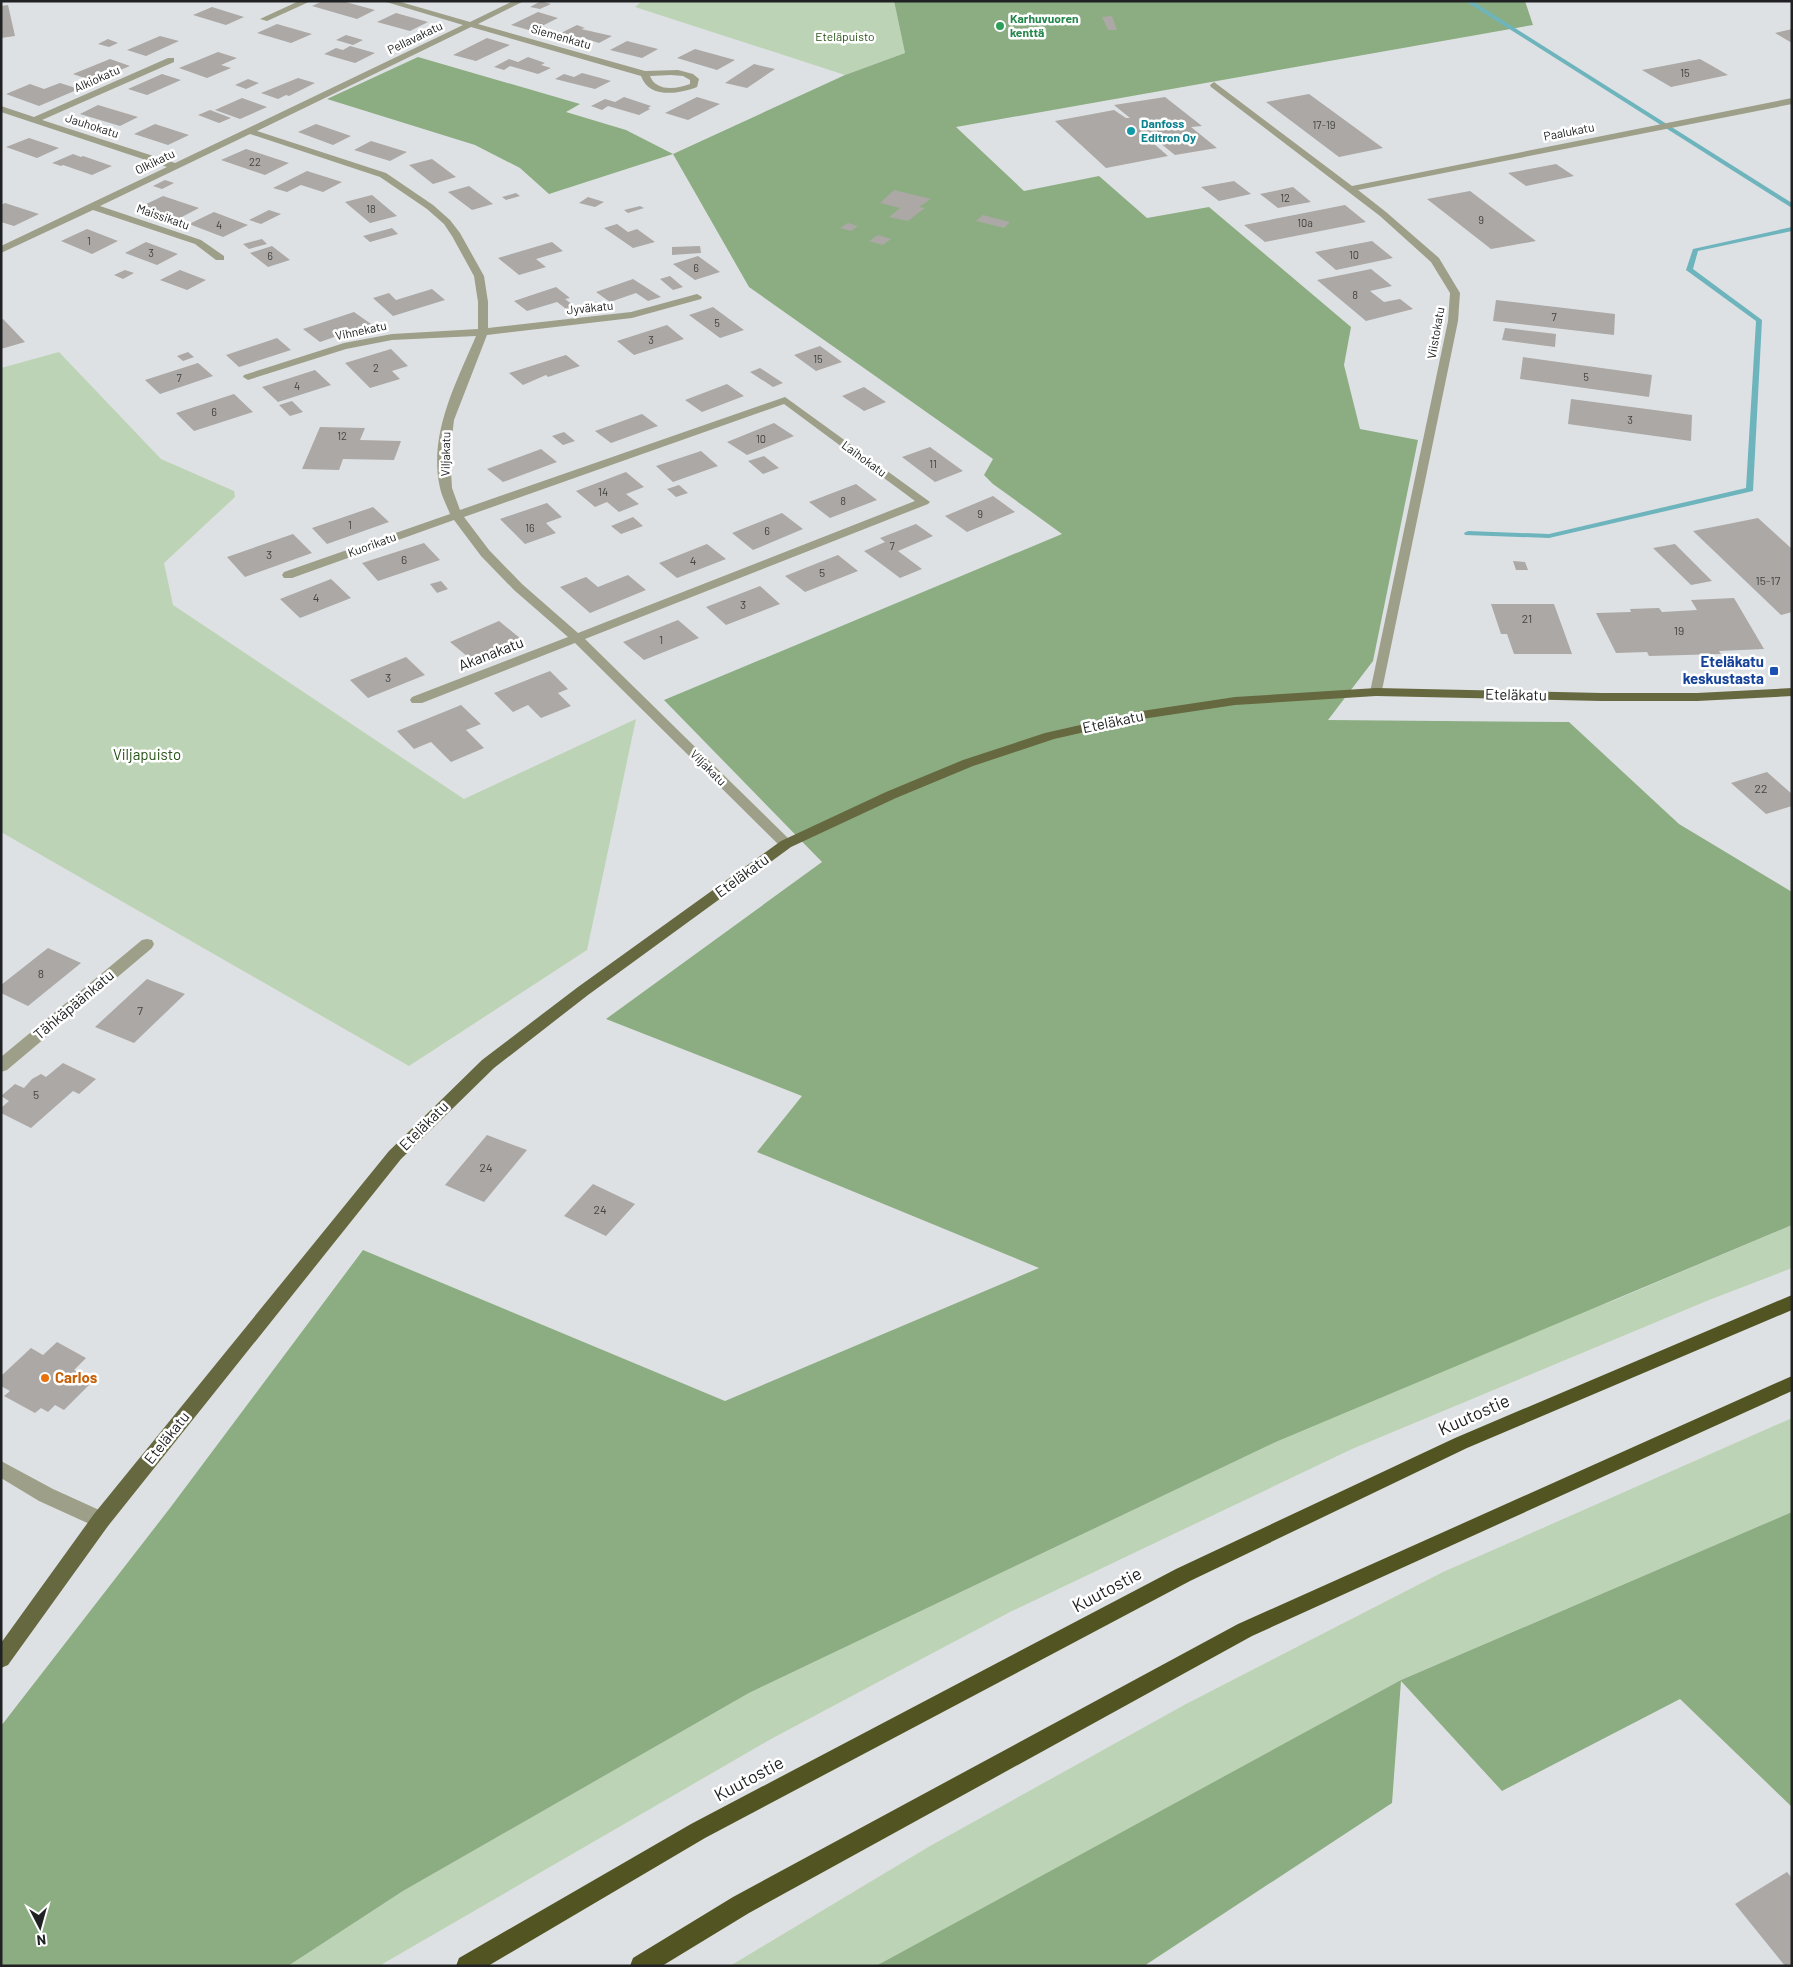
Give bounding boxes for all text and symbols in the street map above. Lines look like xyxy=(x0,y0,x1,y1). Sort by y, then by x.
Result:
place label: Karhuvuoren kenttä xyxy=(1010,11,1079,39)
street label: Pellavakatu xyxy=(385,18,444,56)
marker: Karhuvuoren kenttä xyxy=(994,20,1006,32)
street label: Siemenkatu xyxy=(530,21,593,51)
park label: Eteläpuisto xyxy=(815,29,875,43)
street label: Alkiokatu xyxy=(72,62,122,94)
house number: 15 xyxy=(1680,66,1690,79)
street label: Jauhokatu xyxy=(64,110,121,140)
place label: Danfoss Editron Oy xyxy=(1141,116,1196,144)
house number: 17-19 xyxy=(1313,118,1336,131)
street label: Paalukatu xyxy=(1542,119,1595,143)
marker: Danfoss Editron Oy xyxy=(1125,125,1137,137)
street label: Olkikatu xyxy=(133,146,177,177)
house number: 22 xyxy=(249,155,261,168)
house number: 12 xyxy=(1280,191,1290,204)
street label: Maissikatu xyxy=(135,200,192,232)
house number: 18 xyxy=(366,202,376,215)
house number: 9 xyxy=(1478,213,1484,226)
house number: 10a xyxy=(1297,216,1313,229)
house number: 4 xyxy=(216,218,222,231)
house number: 1 xyxy=(87,234,91,247)
house number: 3 xyxy=(148,246,154,259)
house number: 10 xyxy=(1349,248,1359,261)
house number: 6 xyxy=(267,249,273,262)
house number: 6 xyxy=(693,261,699,274)
house number: 8 xyxy=(1352,288,1358,301)
street label: Jyväkatu xyxy=(566,298,614,316)
street label: Viistokatu xyxy=(1424,306,1446,360)
house number: 7 xyxy=(1551,310,1557,323)
house number: 5 xyxy=(714,316,720,329)
street label: Vihnekatu xyxy=(334,318,388,342)
house number: 3 xyxy=(648,333,654,346)
house number: 15 xyxy=(813,352,823,365)
house number: 2 xyxy=(373,361,379,374)
house number: 5 xyxy=(1583,370,1589,383)
house number: 7 xyxy=(176,371,182,384)
house number: 4 xyxy=(294,379,300,392)
house number: 6 xyxy=(211,405,217,418)
house number: 3 xyxy=(1627,413,1633,426)
house number: 12 xyxy=(337,429,347,442)
street label: Viljakatu xyxy=(438,431,452,476)
house number: 10 xyxy=(756,432,766,445)
street label: Laihokatu xyxy=(840,437,890,479)
house number: 11 xyxy=(929,457,937,470)
house number: 14 xyxy=(598,485,608,498)
house number: 8 xyxy=(840,494,846,507)
house number: 9 xyxy=(977,507,983,520)
house number: 1 xyxy=(348,518,352,531)
house number: 16 xyxy=(525,521,535,534)
house number: 6 xyxy=(764,524,770,537)
street label: Kuorikatu xyxy=(346,529,398,559)
house number: 7 xyxy=(889,539,895,552)
house number: 3 xyxy=(266,547,272,561)
house number: 6 xyxy=(401,552,407,566)
house number: 4 xyxy=(690,553,696,567)
house number: 5 xyxy=(819,565,825,579)
house number: 15-17 xyxy=(1756,573,1781,587)
house number: 4 xyxy=(313,590,319,604)
house number: 3 xyxy=(740,597,746,611)
house number: 21 xyxy=(1522,611,1532,625)
house number: 19 xyxy=(1674,623,1684,637)
street label: Akanakatu xyxy=(455,632,526,674)
house number: 1 xyxy=(659,632,663,646)
place label: Eteläkatu keskustasta xyxy=(1683,652,1764,687)
marker: Eteläkatu keskustasta xyxy=(1768,665,1780,677)
house number: 3 xyxy=(385,670,391,684)
street label: Eteläkatu xyxy=(1485,684,1547,704)
street label: Eteläkatu xyxy=(1081,706,1145,736)
park label: Viljapuisto xyxy=(113,745,181,763)
street label: Viljakatu xyxy=(688,747,729,788)
house number: 22 xyxy=(1755,781,1767,795)
street label: Eteläkatu xyxy=(711,850,772,901)
street label: Tähkäpäänkatu xyxy=(30,965,117,1043)
house number: 8 xyxy=(38,966,44,980)
house number: 7 xyxy=(137,1003,143,1017)
house number: 5 xyxy=(33,1087,39,1101)
street label: Eteläkatu xyxy=(395,1097,452,1154)
house number: 24 xyxy=(479,1160,493,1174)
house number: 24 xyxy=(593,1202,607,1216)
place label: Carlos xyxy=(55,1368,98,1386)
marker: Carlos xyxy=(39,1372,51,1384)
street label: Kuutostie xyxy=(1435,1389,1513,1440)
street label: Eteläkatu xyxy=(140,1408,193,1467)
street label: Kuutostie xyxy=(1068,1562,1145,1617)
street label: Kuutostie xyxy=(710,1751,787,1806)
north arrow xyxy=(15,1902,65,1952)
text: N xyxy=(36,1931,47,1949)

